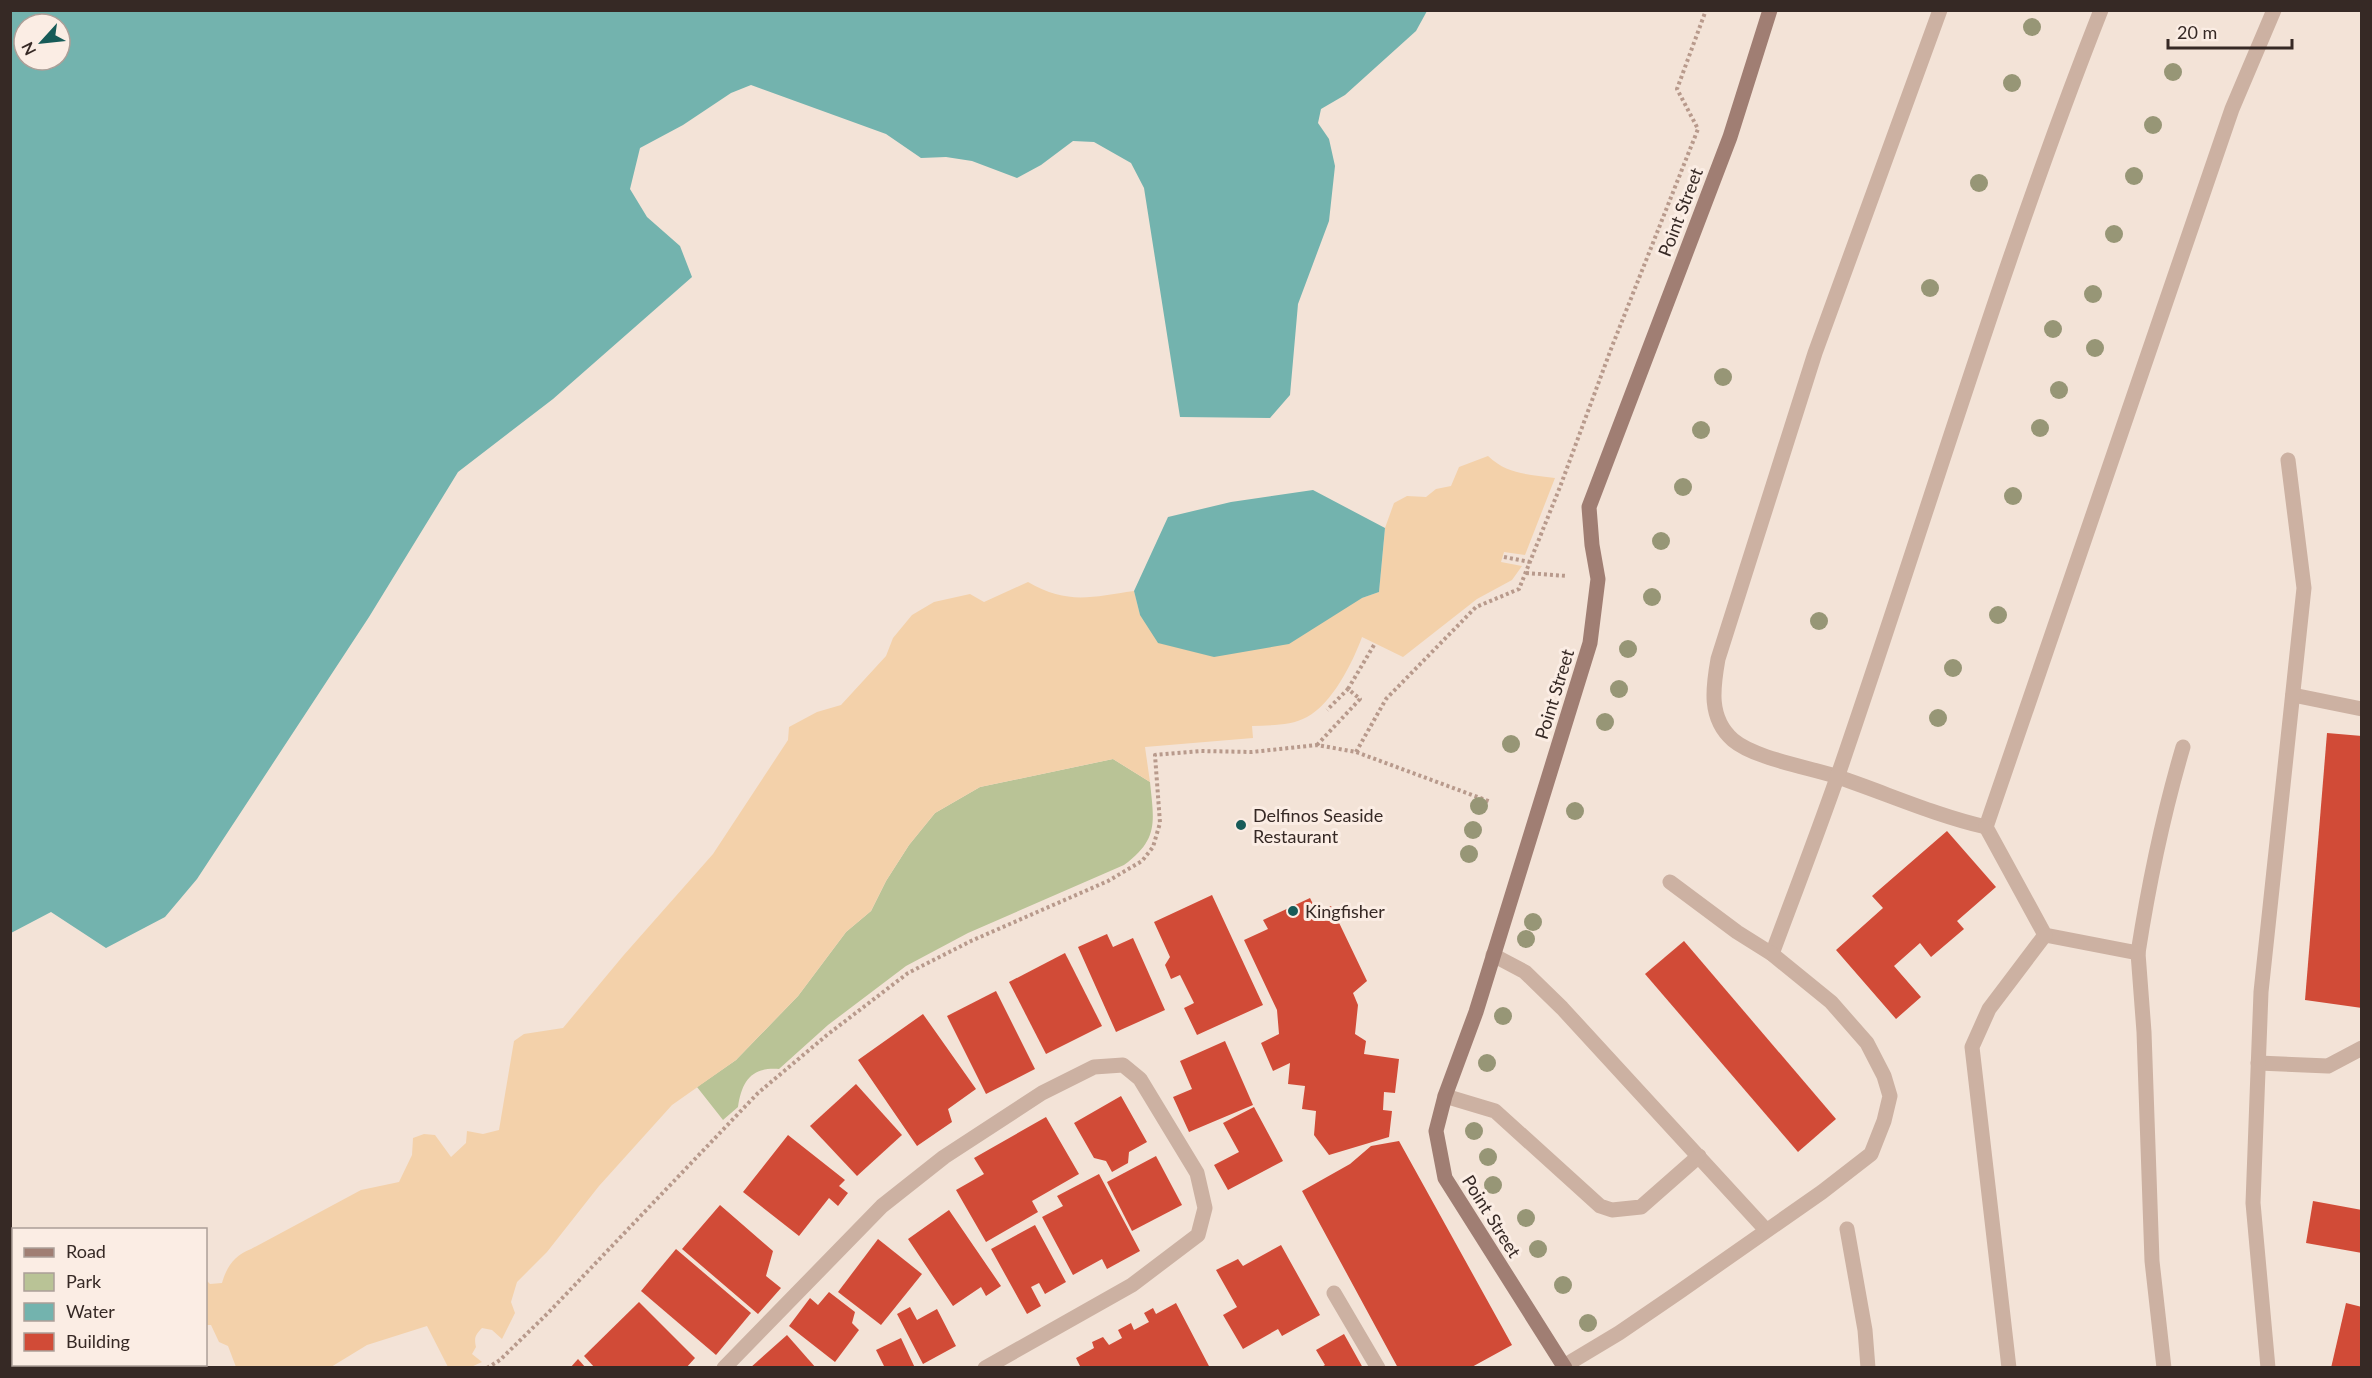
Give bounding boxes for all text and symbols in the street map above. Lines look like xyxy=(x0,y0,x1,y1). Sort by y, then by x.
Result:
north arrow xyxy=(12,12,72,72)
scale bar xyxy=(2168,12,2292,50)
text: 20 m xyxy=(2177,21,2217,43)
text: N xyxy=(17,39,39,59)
street label: Point Street xyxy=(1653,164,1707,259)
street label: Point Street xyxy=(1530,646,1578,742)
place label: Delfinos Seaside Restaurant xyxy=(1253,804,1383,847)
marker: Delfinos Seaside Restaurant xyxy=(1234,818,1248,832)
place label: Kingfisher xyxy=(1305,900,1385,922)
marker: Kingfisher xyxy=(1286,904,1300,918)
street label: Point Street xyxy=(1458,1171,1526,1262)
legend xyxy=(12,1228,207,1366)
text: Road xyxy=(66,1240,106,1262)
text: Park xyxy=(66,1270,102,1292)
text: Water xyxy=(66,1300,115,1322)
text: Building xyxy=(66,1330,130,1352)

